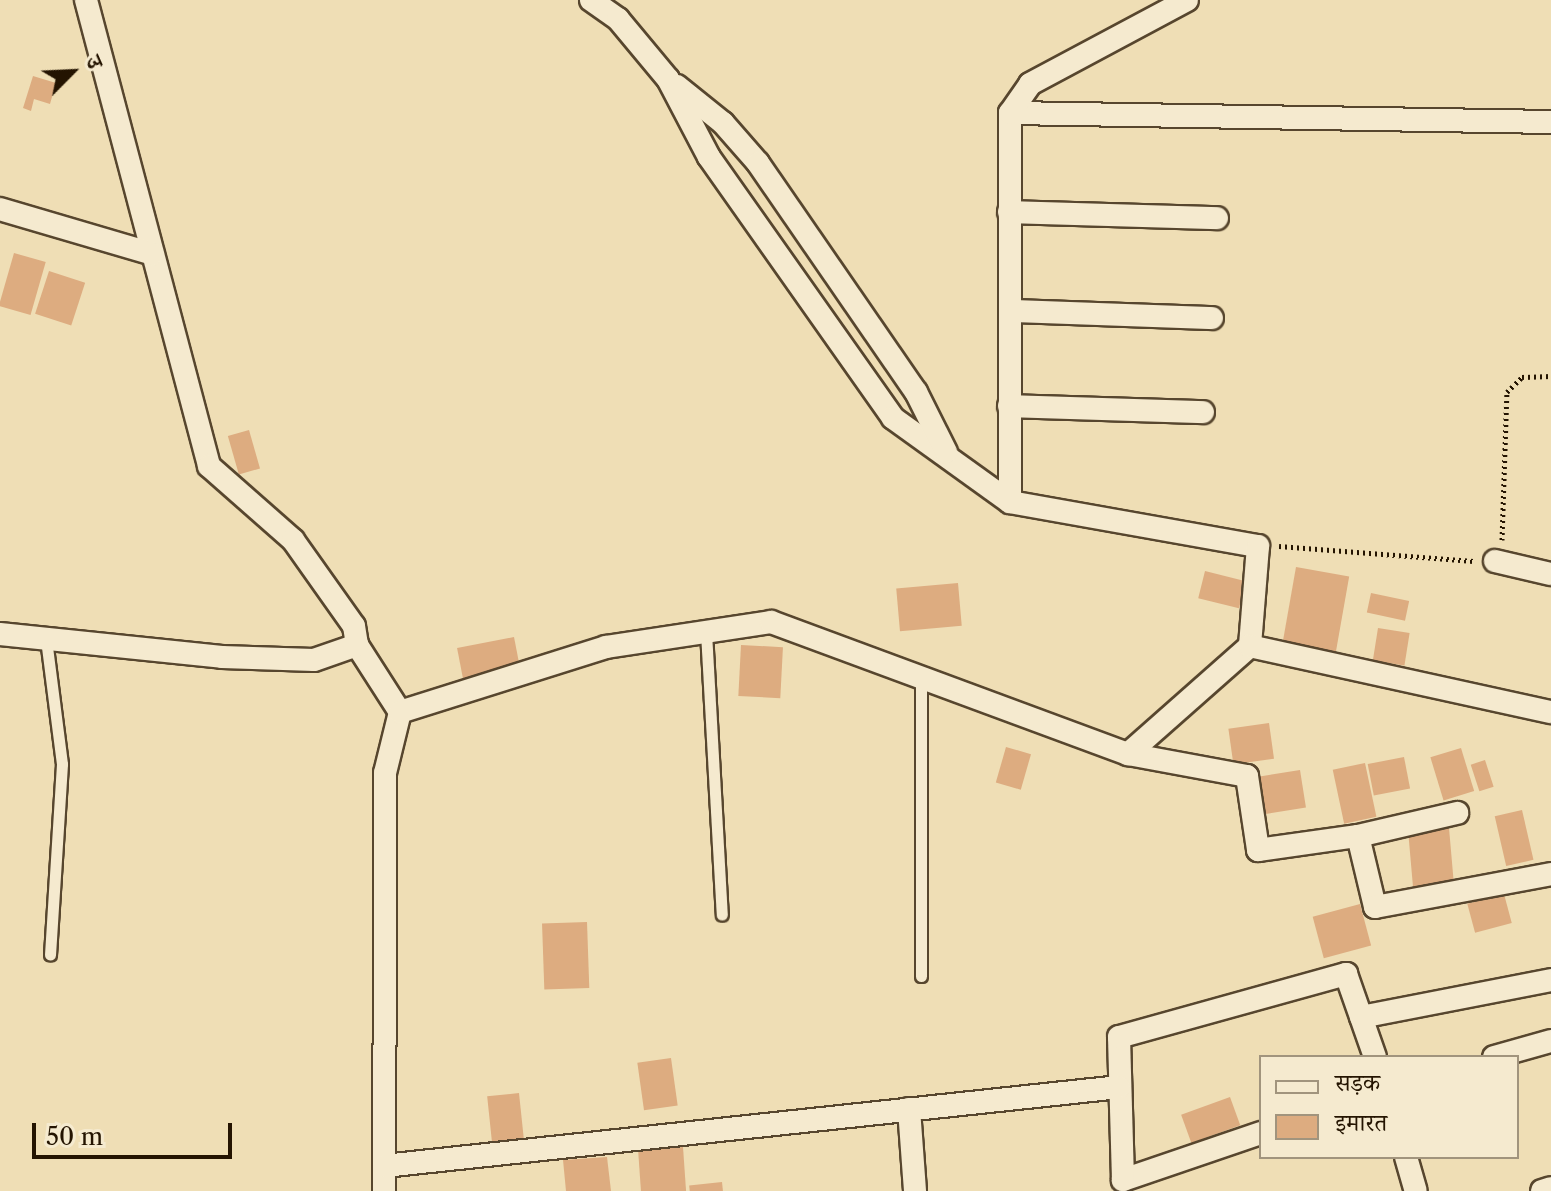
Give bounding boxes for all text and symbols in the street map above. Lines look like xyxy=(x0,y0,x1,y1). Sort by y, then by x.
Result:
north arrow xyxy=(32,32,112,112)
text: उ xyxy=(80,51,109,73)
legend xyxy=(1259,1055,1519,1159)
text: सड़क xyxy=(1335,1068,1380,1097)
scale bar xyxy=(36,1107,236,1157)
text: इमारत xyxy=(1335,1108,1387,1137)
text: 50 m xyxy=(46,1122,103,1151)

